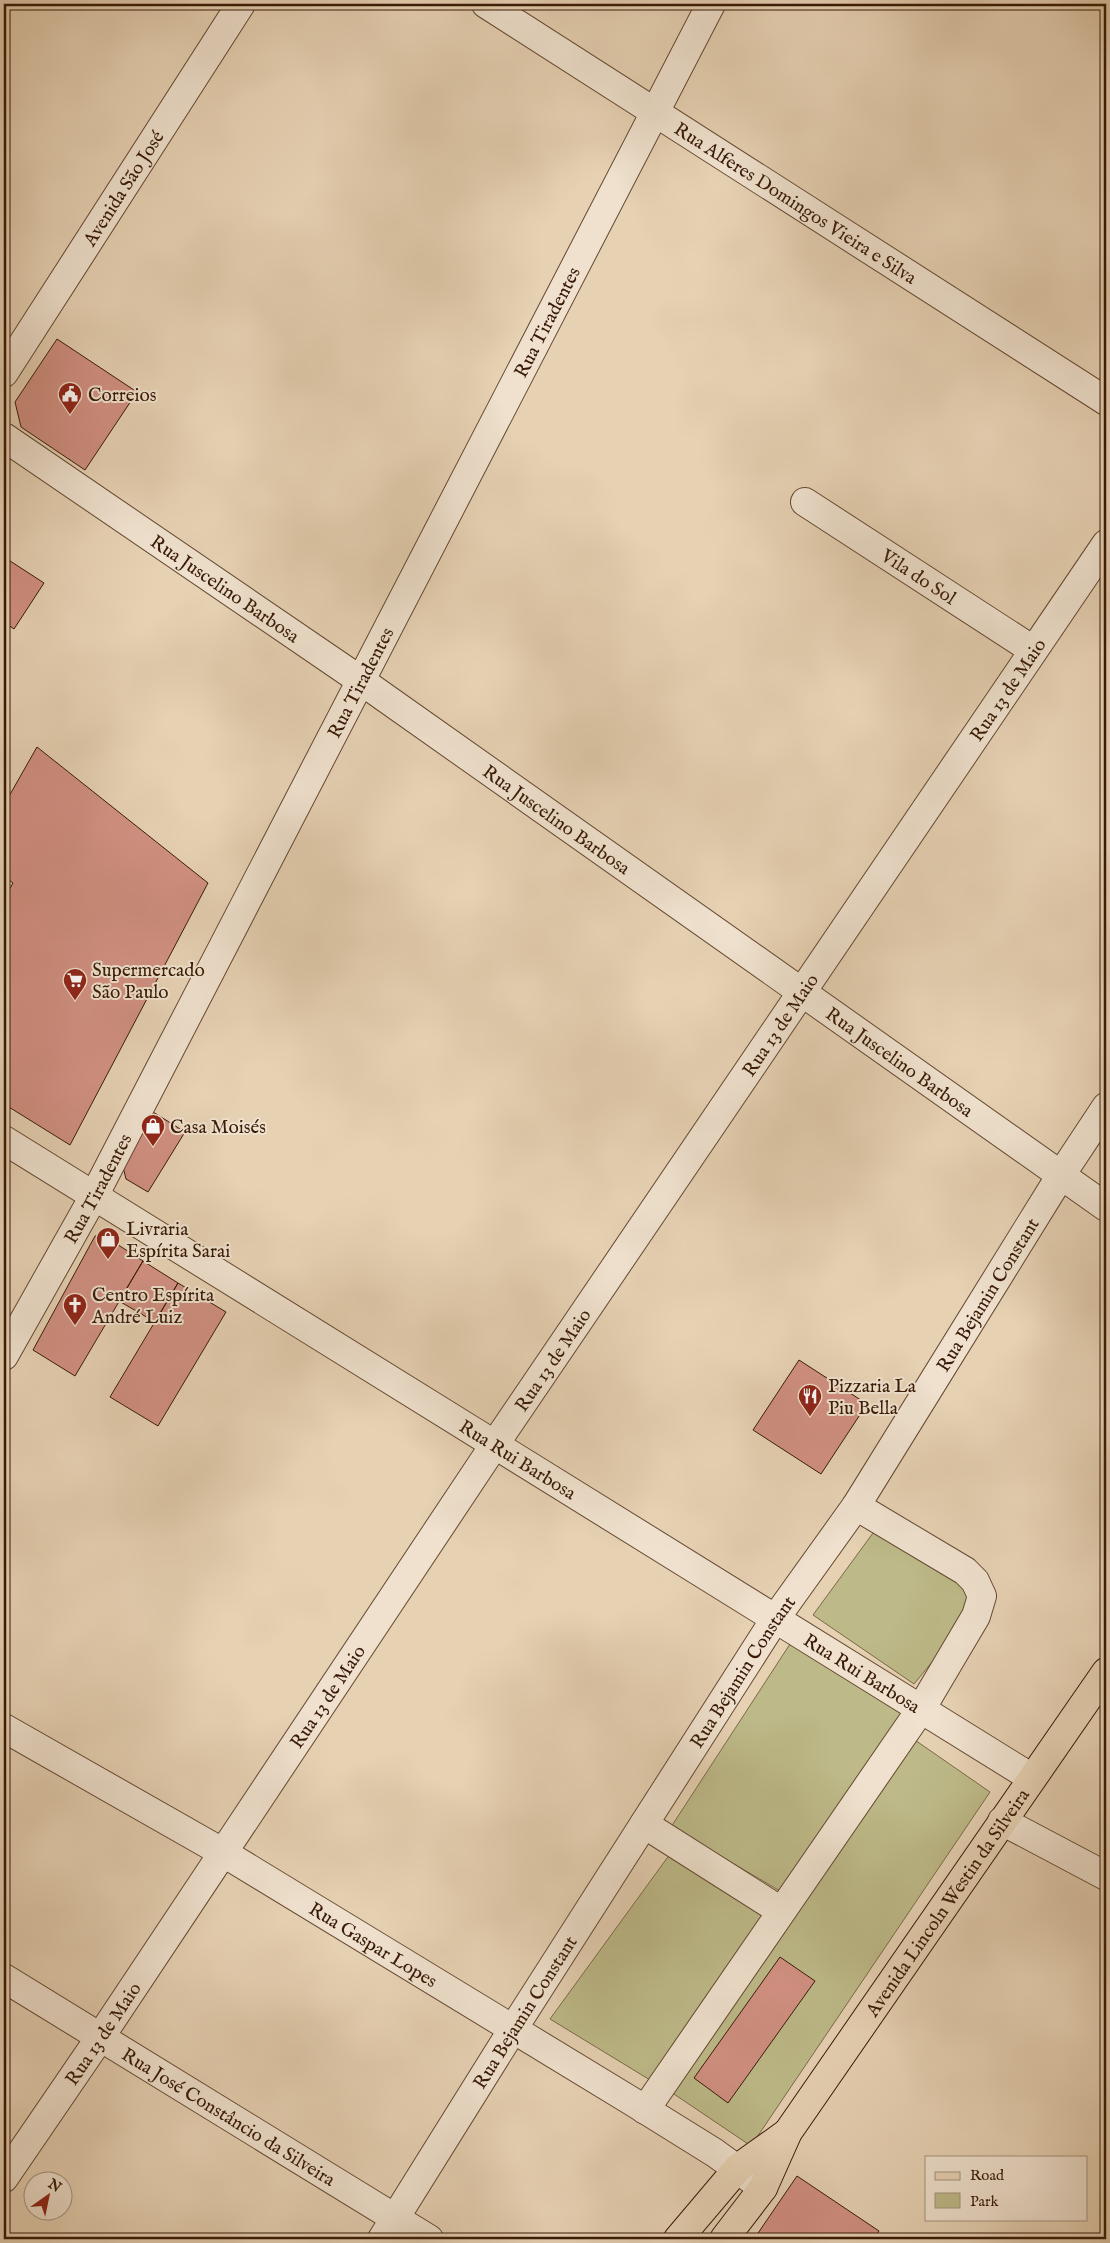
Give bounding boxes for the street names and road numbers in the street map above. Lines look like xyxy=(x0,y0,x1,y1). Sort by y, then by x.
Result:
street label: Rua Alferes Domingos Vieira e Silva xyxy=(669,118,921,291)
street label: Avenida São José xyxy=(78,127,171,252)
street label: Rua Tiradentes xyxy=(510,263,587,382)
street label: Rua Juscelino Barbosa xyxy=(145,530,304,649)
street label: Vila do Sol xyxy=(875,544,961,611)
street label: Rua Tiradentes xyxy=(323,624,400,743)
street label: Rua 13 de Maio xyxy=(965,635,1052,747)
street label: Rua Juscelino Barbosa xyxy=(477,760,635,881)
street label: Rua 13 de Maio xyxy=(738,970,825,1082)
street label: Rua Juscelino Barbosa xyxy=(820,1003,978,1124)
street label: Rua Tiradentes xyxy=(60,1130,138,1249)
street label: Rua Bejamin Constant xyxy=(932,1214,1046,1377)
street label: Rua 13 de Maio xyxy=(510,1305,597,1417)
street label: Rua Rui Barbosa xyxy=(454,1415,581,1506)
street label: Rua Bejamin Constant xyxy=(686,1591,802,1753)
street label: Rua Rui Barbosa xyxy=(798,1629,925,1720)
street label: Rua 13 de Maio xyxy=(286,1641,372,1754)
street label: Avenida Lincoln Westin da Silveira xyxy=(861,1784,1036,2023)
street label: Rua Gaspar Lopes xyxy=(304,1898,441,1994)
street label: Rua Bejamin Constant xyxy=(469,1932,584,2094)
street label: Rua 13 de Maio xyxy=(61,1978,147,2091)
street label: Rua José Constâncio da Silveira xyxy=(117,2043,340,2193)

